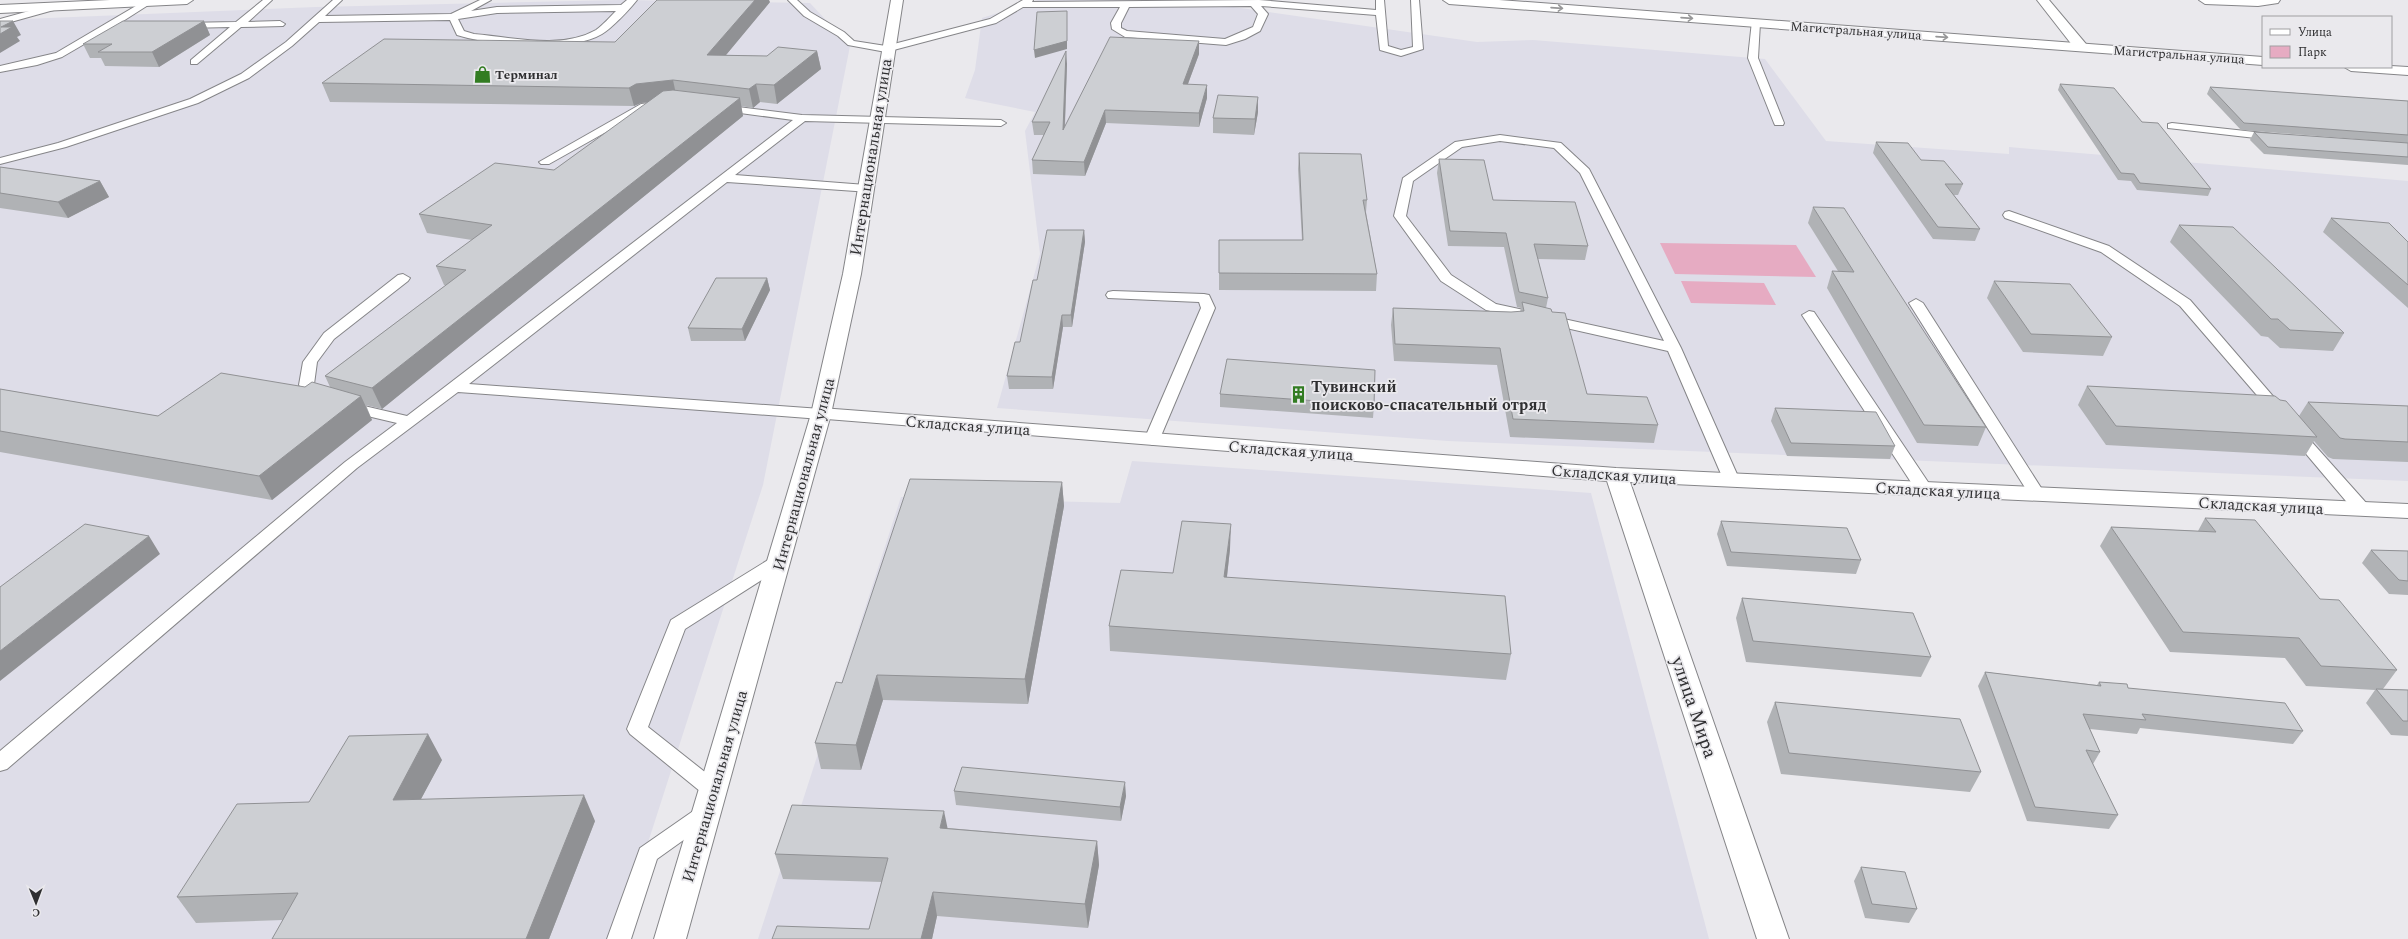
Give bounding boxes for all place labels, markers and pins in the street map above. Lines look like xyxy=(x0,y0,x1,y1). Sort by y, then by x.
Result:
shop icon: Терминал xyxy=(472,64,492,84)
place label: Терминал xyxy=(495,65,558,85)
place label: Тувинский поисково-спасательный отряд xyxy=(1311,375,1547,417)
building icon: Тувинский поисково-спасательный отряд xyxy=(1288,385,1308,405)

